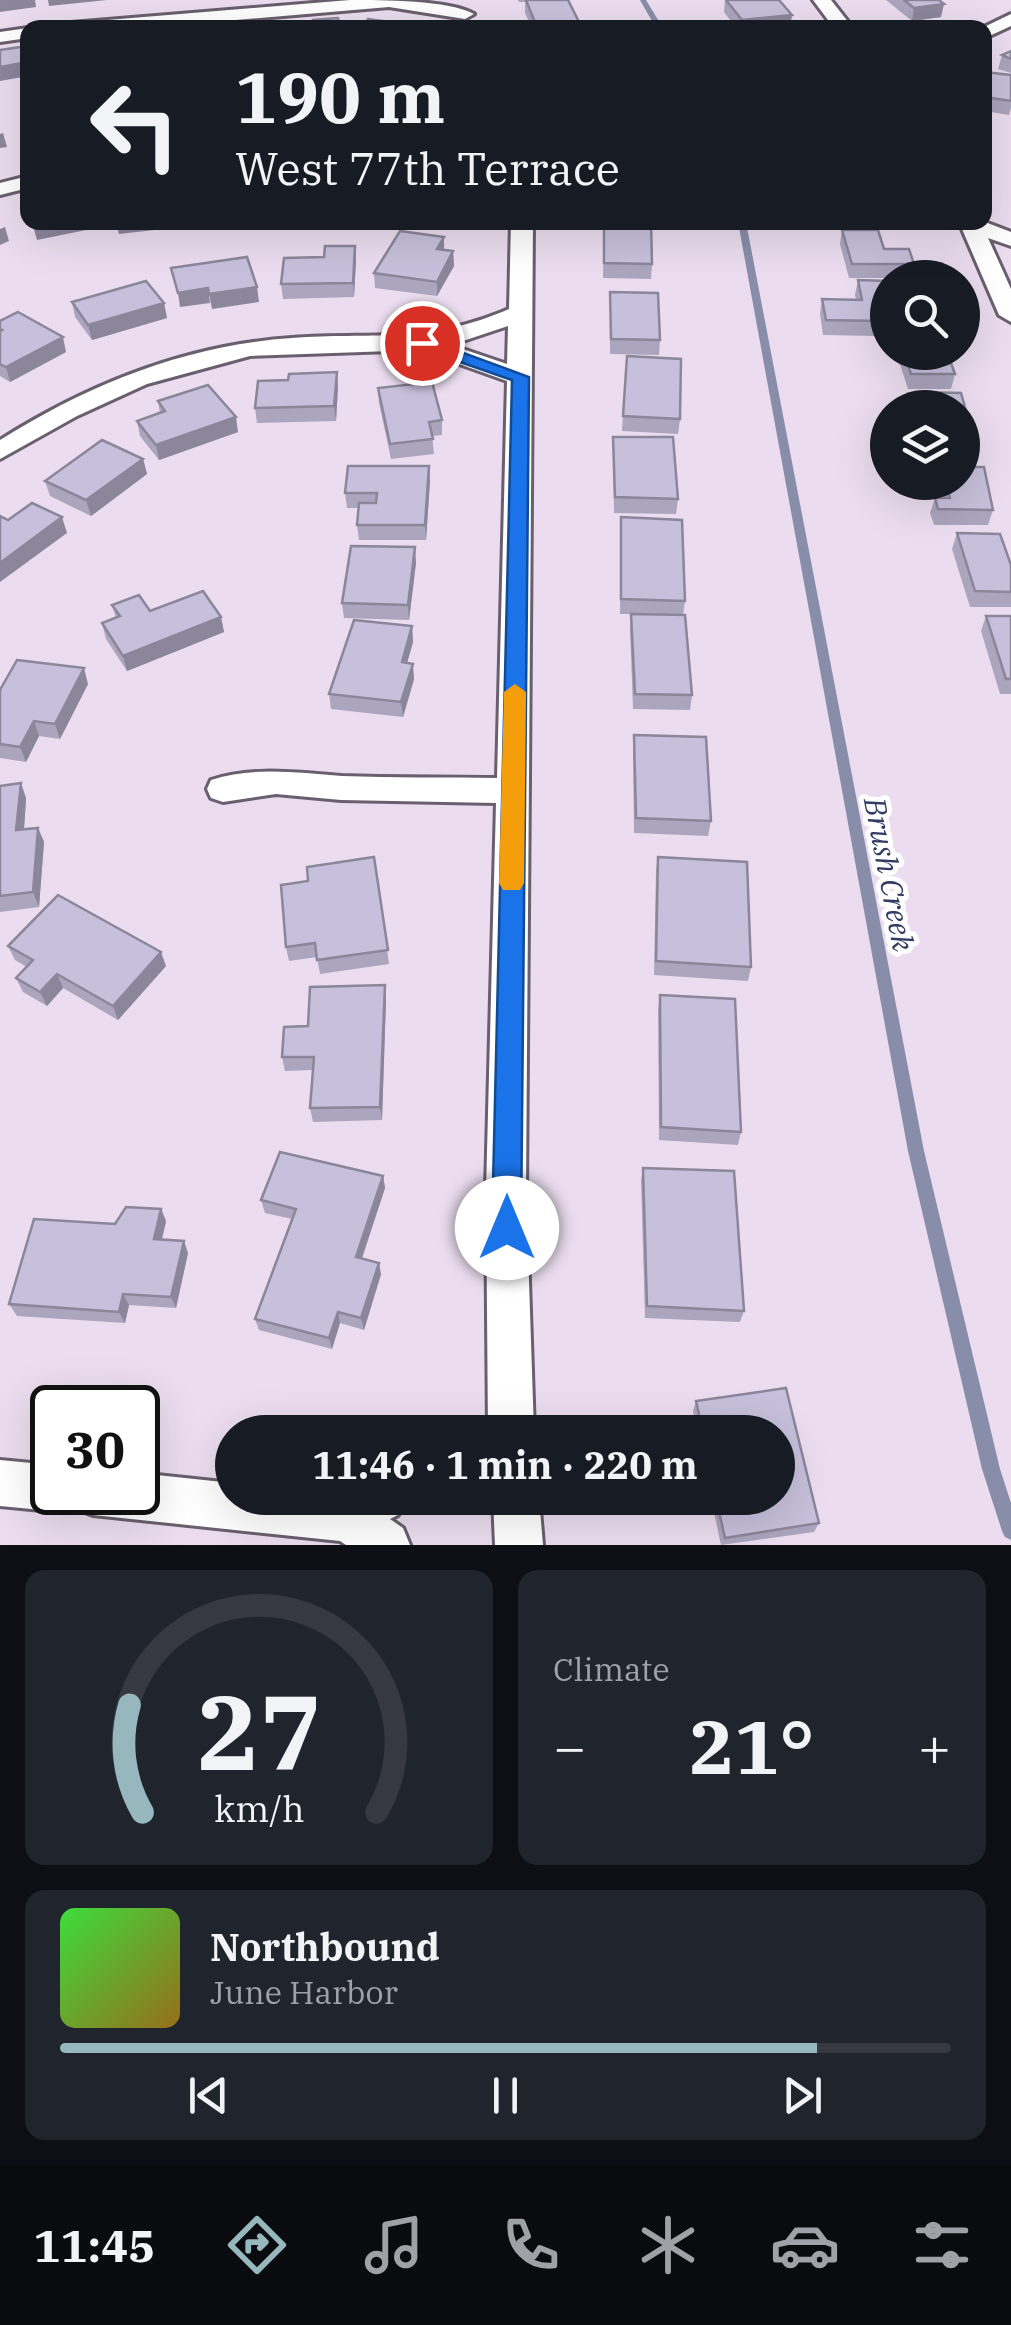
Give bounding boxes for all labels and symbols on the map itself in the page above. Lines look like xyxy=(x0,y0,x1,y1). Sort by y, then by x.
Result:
pin xyxy=(380,301,465,386)
water label: Brush Creek xyxy=(856,793,924,954)
position arrow xyxy=(455,1176,559,1280)
speed limit sign: 30 xyxy=(30,1385,160,1515)

